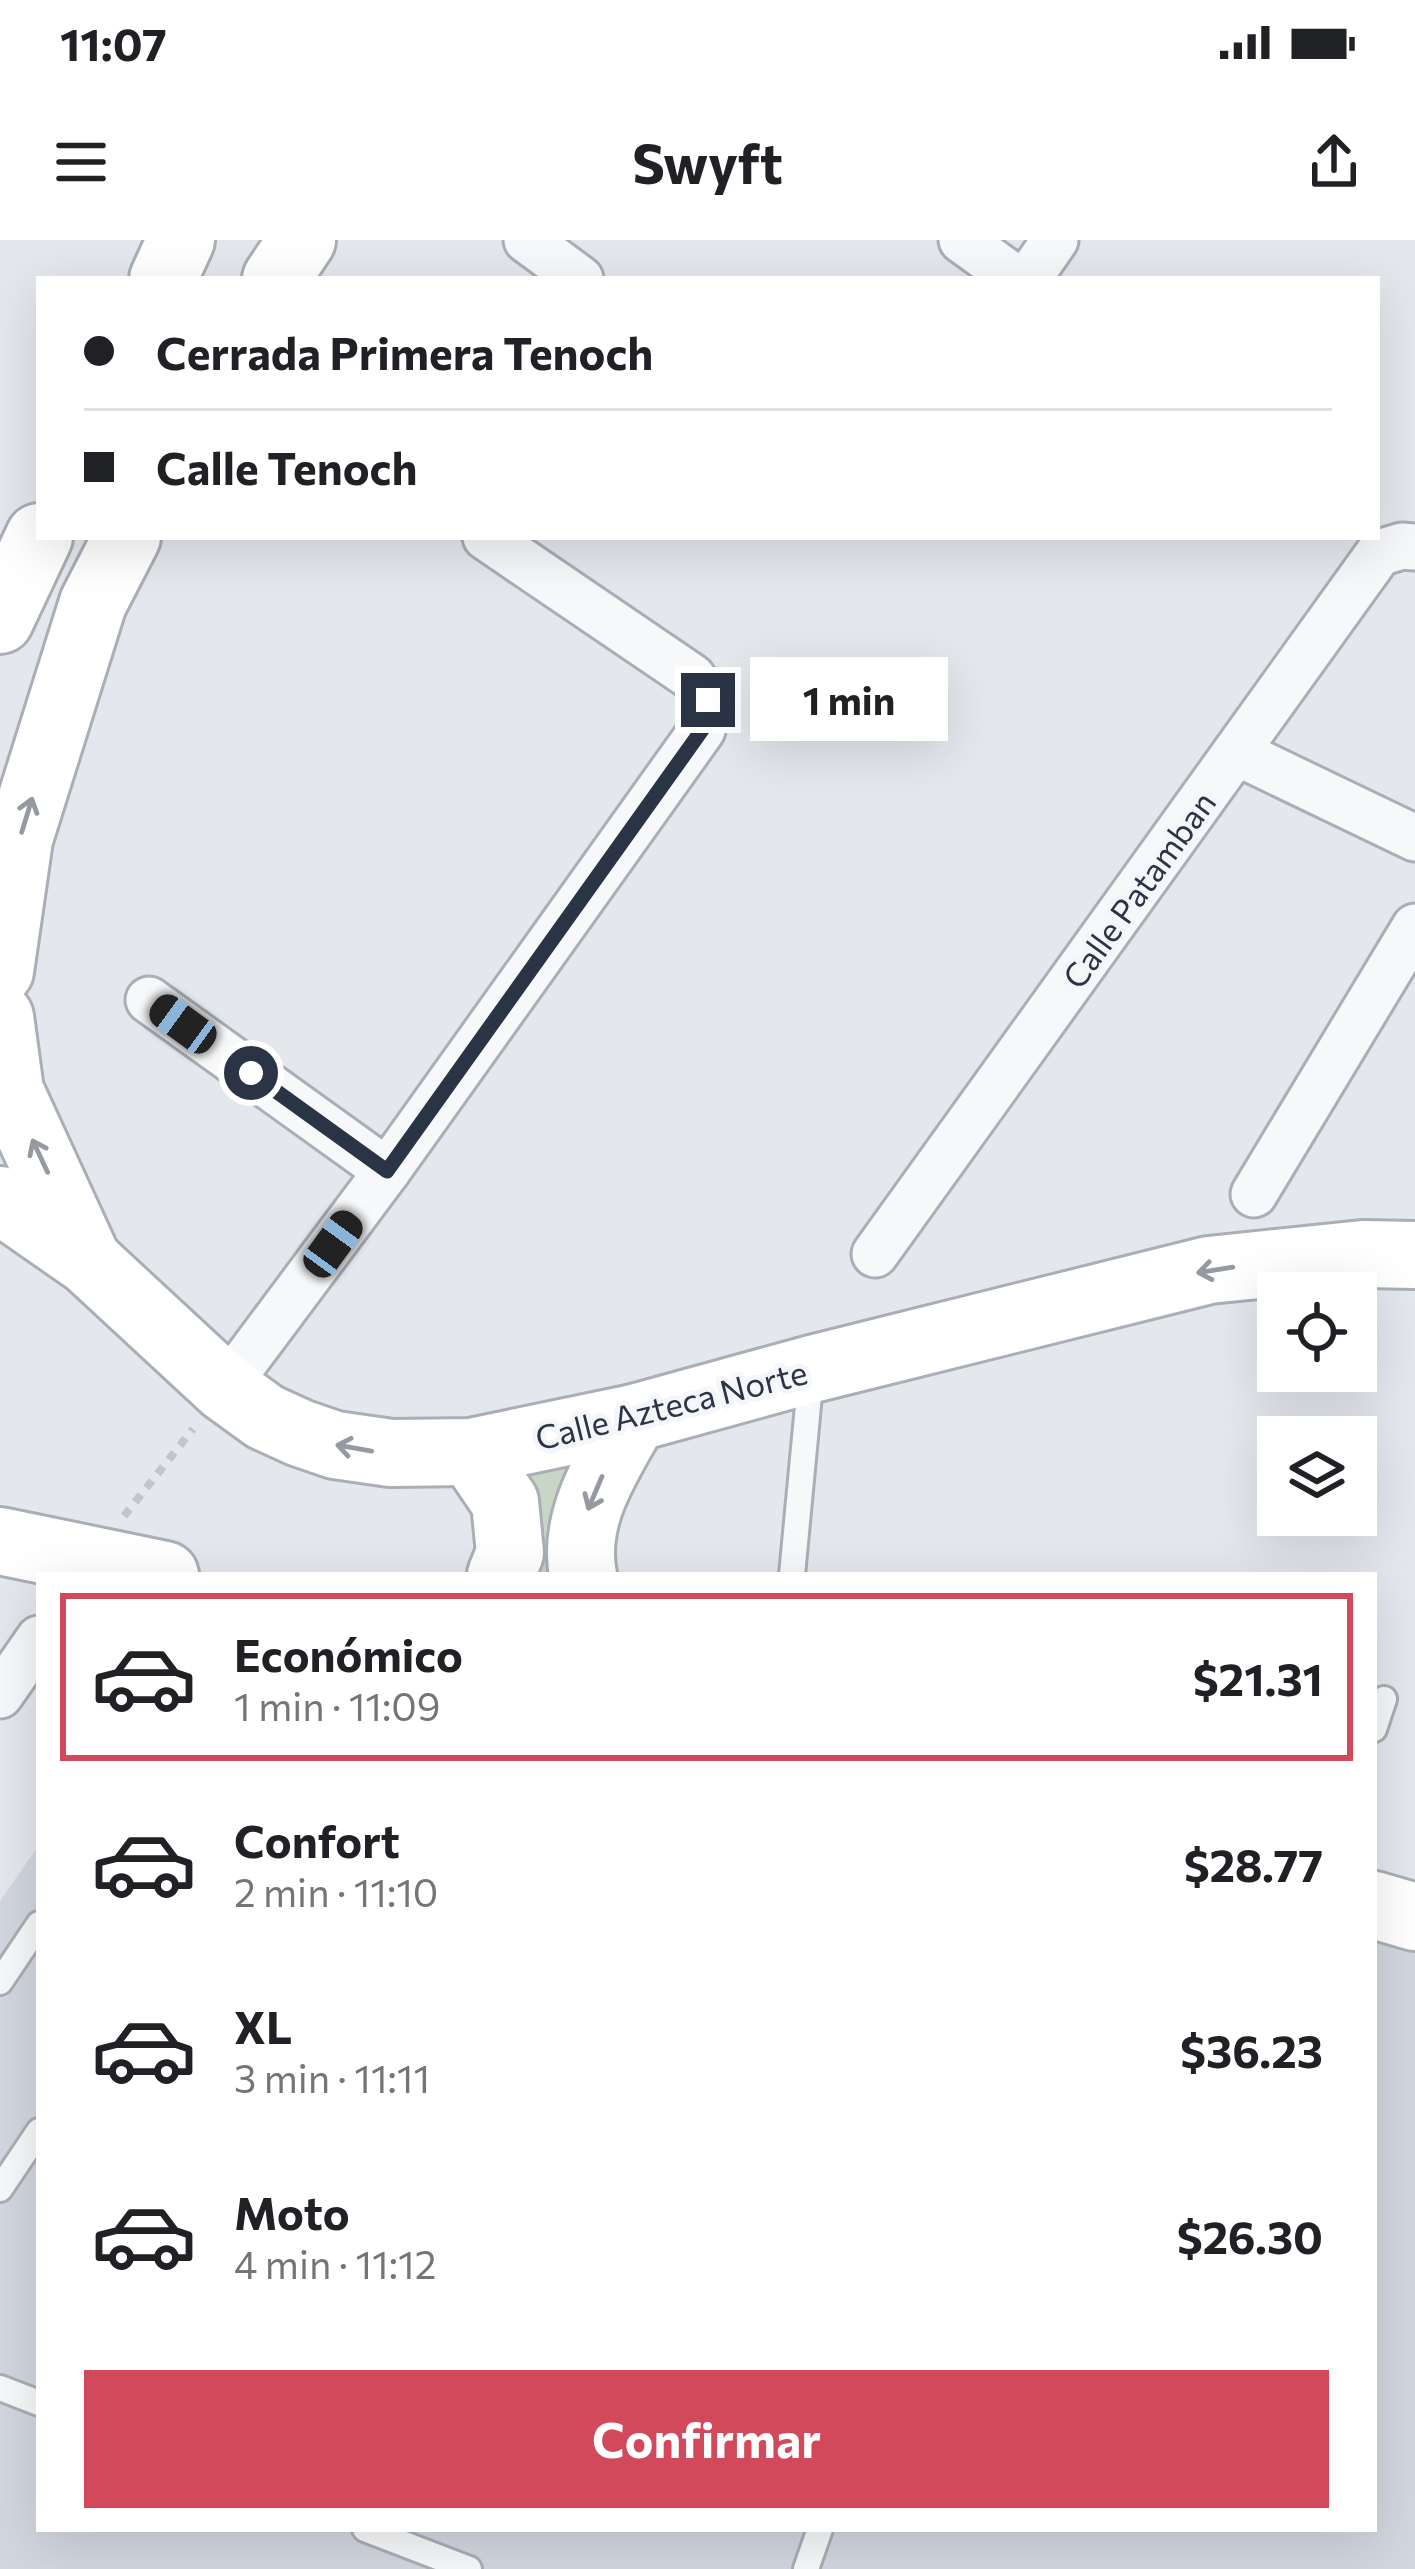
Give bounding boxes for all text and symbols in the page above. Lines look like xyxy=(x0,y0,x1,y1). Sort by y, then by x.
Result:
text: 11:07 xyxy=(60,15,167,70)
icon: menu xyxy=(48,129,114,195)
text: Swyft xyxy=(632,129,783,195)
icon: share xyxy=(1301,129,1367,195)
text: Cerrada Primera Tenoch xyxy=(156,324,653,379)
text: Calle Tenoch xyxy=(156,439,417,494)
callout: 1 min xyxy=(750,658,948,742)
route end xyxy=(681,673,735,727)
text: 1 min xyxy=(803,675,895,723)
street label: Calle Patamban xyxy=(1053,782,1223,996)
one-way arrow xyxy=(17,797,39,835)
car xyxy=(143,988,223,1060)
route start xyxy=(224,1046,278,1100)
one-way arrow xyxy=(28,1139,50,1175)
car xyxy=(297,1204,369,1284)
one-way arrow xyxy=(1196,1259,1235,1282)
map controls xyxy=(1257,1272,1377,1536)
button: locate xyxy=(1257,1272,1377,1392)
street label: Calle Azteca Norte xyxy=(531,1350,811,1458)
button: layers xyxy=(1257,1416,1377,1536)
one-way arrow xyxy=(335,1436,374,1458)
one-way arrow xyxy=(582,1474,604,1510)
icon: car xyxy=(90,1623,198,1731)
text: Económico xyxy=(234,1626,463,1681)
text: $21.31 xyxy=(1193,1650,1323,1705)
text: 1 min · 11:09 xyxy=(234,1681,440,1729)
icon: car xyxy=(90,1809,198,1917)
text: Confort xyxy=(234,1812,400,1867)
text: $28.77 xyxy=(1184,1836,1323,1891)
text: 2 min · 11:10 xyxy=(234,1867,438,1915)
icon: car xyxy=(90,1995,198,2103)
text: XL xyxy=(234,1998,292,2053)
text: $36.23 xyxy=(1180,2022,1323,2077)
text: 3 min · 11:11 xyxy=(234,2053,430,2101)
icon: car xyxy=(90,2181,198,2289)
text: Moto xyxy=(234,2184,350,2239)
text: $26.30 xyxy=(1177,2208,1323,2263)
text: 4 min · 11:12 xyxy=(234,2239,436,2287)
button: Confirmar xyxy=(84,2370,1329,2508)

